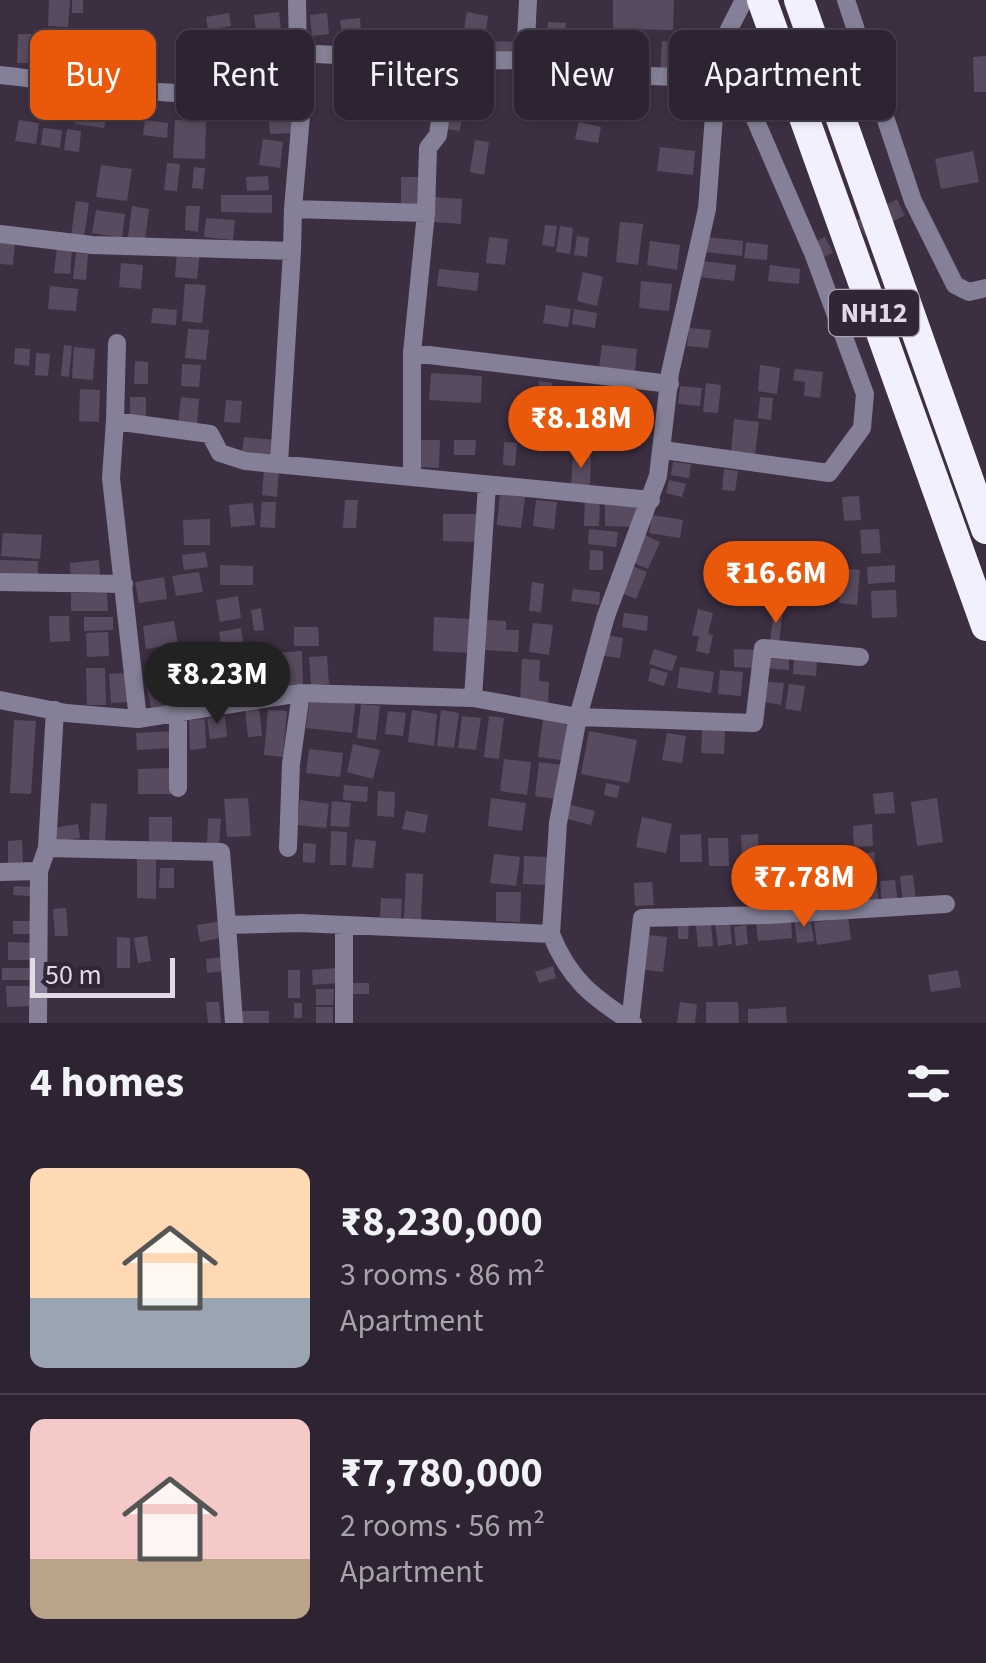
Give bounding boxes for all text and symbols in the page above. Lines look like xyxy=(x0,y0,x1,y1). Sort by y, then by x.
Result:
chip: Buy xyxy=(30,30,156,120)
chip: Rent xyxy=(176,30,314,120)
chip: Filters xyxy=(334,30,494,120)
chip: New xyxy=(514,30,649,120)
chip: Apartment xyxy=(669,30,896,120)
road number: NH12 xyxy=(829,290,919,336)
pin: ₹8.18M xyxy=(500,386,662,471)
text: ₹8.18M xyxy=(530,395,632,441)
pin: ₹16.6M xyxy=(695,541,857,626)
text: ₹16.6M xyxy=(725,550,827,596)
pin: ₹8.23M xyxy=(136,642,298,727)
text: ₹8.23M xyxy=(166,651,268,697)
pin: ₹7.78M xyxy=(723,845,885,930)
text: ₹7.78M xyxy=(753,854,855,900)
scale bar xyxy=(30,953,175,998)
text: 50 m xyxy=(45,955,102,995)
text: 4 homes xyxy=(30,1053,184,1113)
icon: filters xyxy=(901,1056,956,1111)
text: ₹8,230,000 xyxy=(340,1192,543,1252)
icon: home xyxy=(110,1208,230,1328)
text: 3 rooms · 86 m² xyxy=(340,1252,545,1298)
text: Apartment xyxy=(340,1298,483,1344)
text: ₹7,780,000 xyxy=(340,1443,543,1503)
icon: home xyxy=(110,1459,230,1579)
text: 2 rooms · 56 m² xyxy=(340,1503,545,1549)
text: Apartment xyxy=(340,1549,483,1595)

